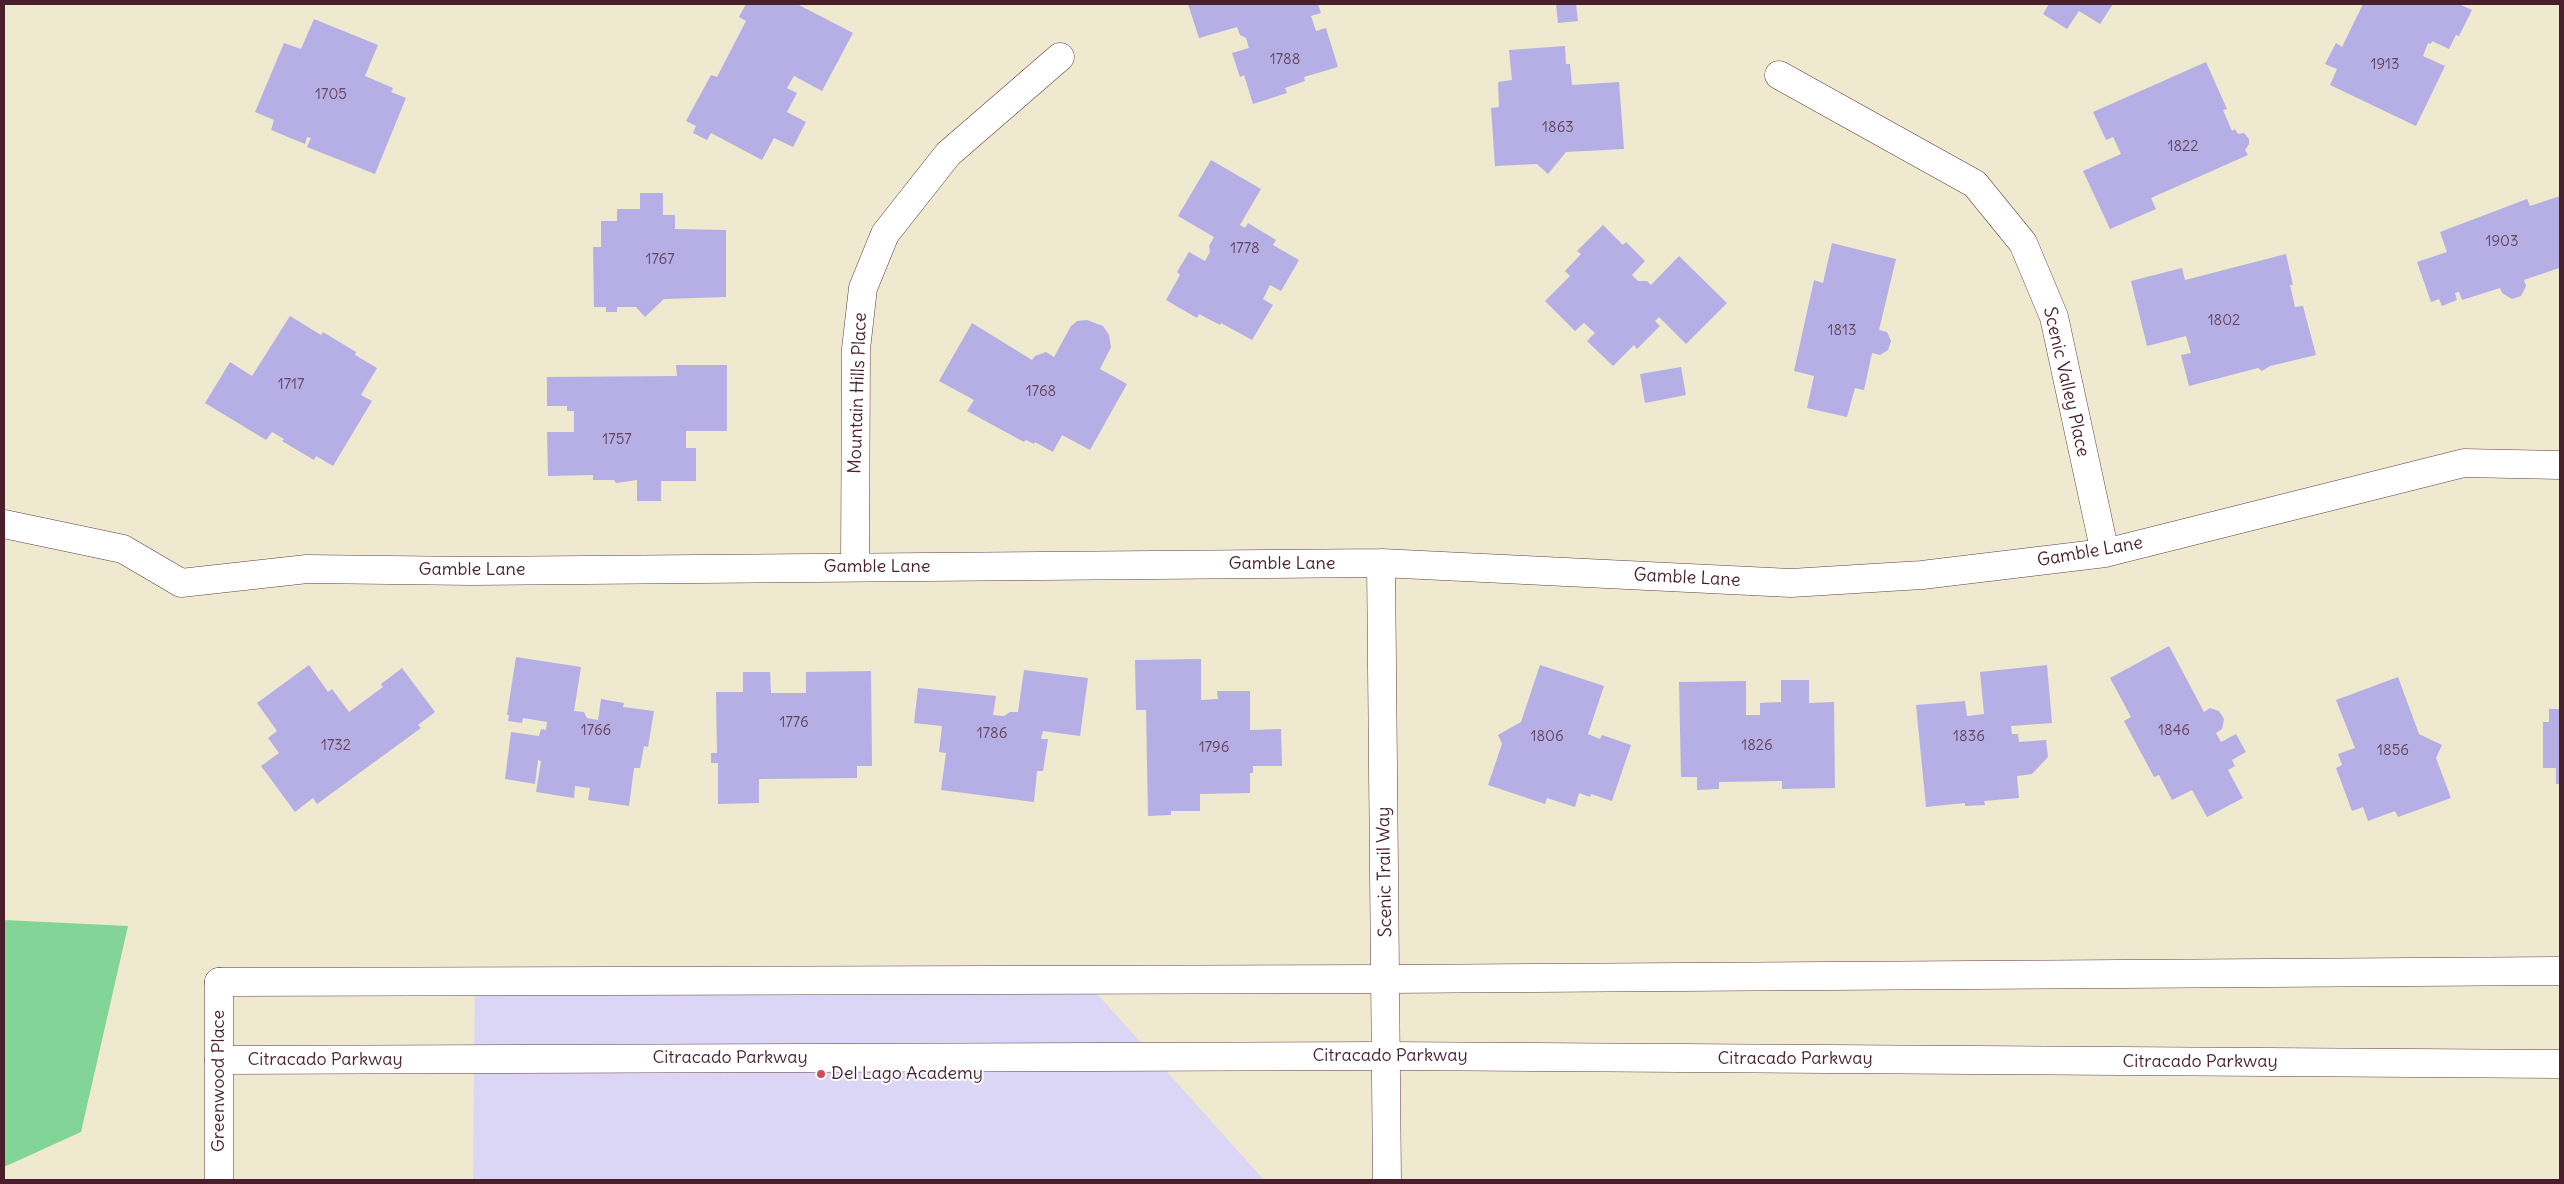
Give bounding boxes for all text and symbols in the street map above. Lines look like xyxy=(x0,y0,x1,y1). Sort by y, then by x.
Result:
house number: 1788 xyxy=(1270,51,1300,69)
house number: 1913 xyxy=(2370,56,2400,74)
house number: 1705 xyxy=(315,86,347,104)
house number: 1863 xyxy=(1542,119,1574,137)
house number: 1822 xyxy=(2167,138,2199,156)
house number: 1903 xyxy=(2486,233,2518,251)
house number: 1778 xyxy=(1230,240,1260,258)
house number: 1767 xyxy=(645,251,675,269)
street label: Scenic Valley Place xyxy=(2038,305,2094,459)
street label: Mountain Hills Place xyxy=(844,312,872,474)
house number: 1802 xyxy=(2208,312,2240,330)
house number: 1813 xyxy=(1827,322,1857,340)
house number: 1717 xyxy=(278,376,304,394)
house number: 1768 xyxy=(1026,383,1056,401)
house number: 1757 xyxy=(602,431,632,449)
street label: Gamble Lane xyxy=(2035,532,2145,572)
street label: Gamble Lane xyxy=(1228,553,1336,575)
street label: Gamble Lane xyxy=(823,556,931,578)
street label: Gamble Lane xyxy=(418,559,526,581)
street label: Gamble Lane xyxy=(1633,564,1741,592)
house number: 1776 xyxy=(779,714,809,732)
house number: 1766 xyxy=(581,722,611,740)
house number: 1846 xyxy=(2158,722,2190,740)
house number: 1786 xyxy=(977,725,1007,743)
house number: 1806 xyxy=(1530,728,1564,746)
house number: 1836 xyxy=(1953,728,1985,746)
house number: 1732 xyxy=(321,737,351,755)
house number: 1826 xyxy=(1741,737,1773,755)
house number: 1796 xyxy=(1199,739,1229,757)
house number: 1856 xyxy=(2377,742,2409,760)
street label: Scenic Trail Way xyxy=(1373,807,1397,937)
street label: Greenwood Place xyxy=(208,1010,230,1152)
street label: Citracado Parkway xyxy=(1312,1045,1468,1067)
street label: Citracado Parkway xyxy=(652,1047,808,1069)
street label: Citracado Parkway xyxy=(1717,1048,1873,1070)
street label: Citracado Parkway xyxy=(247,1049,403,1071)
street label: Citracado Parkway xyxy=(2122,1051,2278,1073)
place label: Del Lago Academy xyxy=(831,1063,983,1085)
marker: Del Lago Academy xyxy=(815,1068,827,1080)

